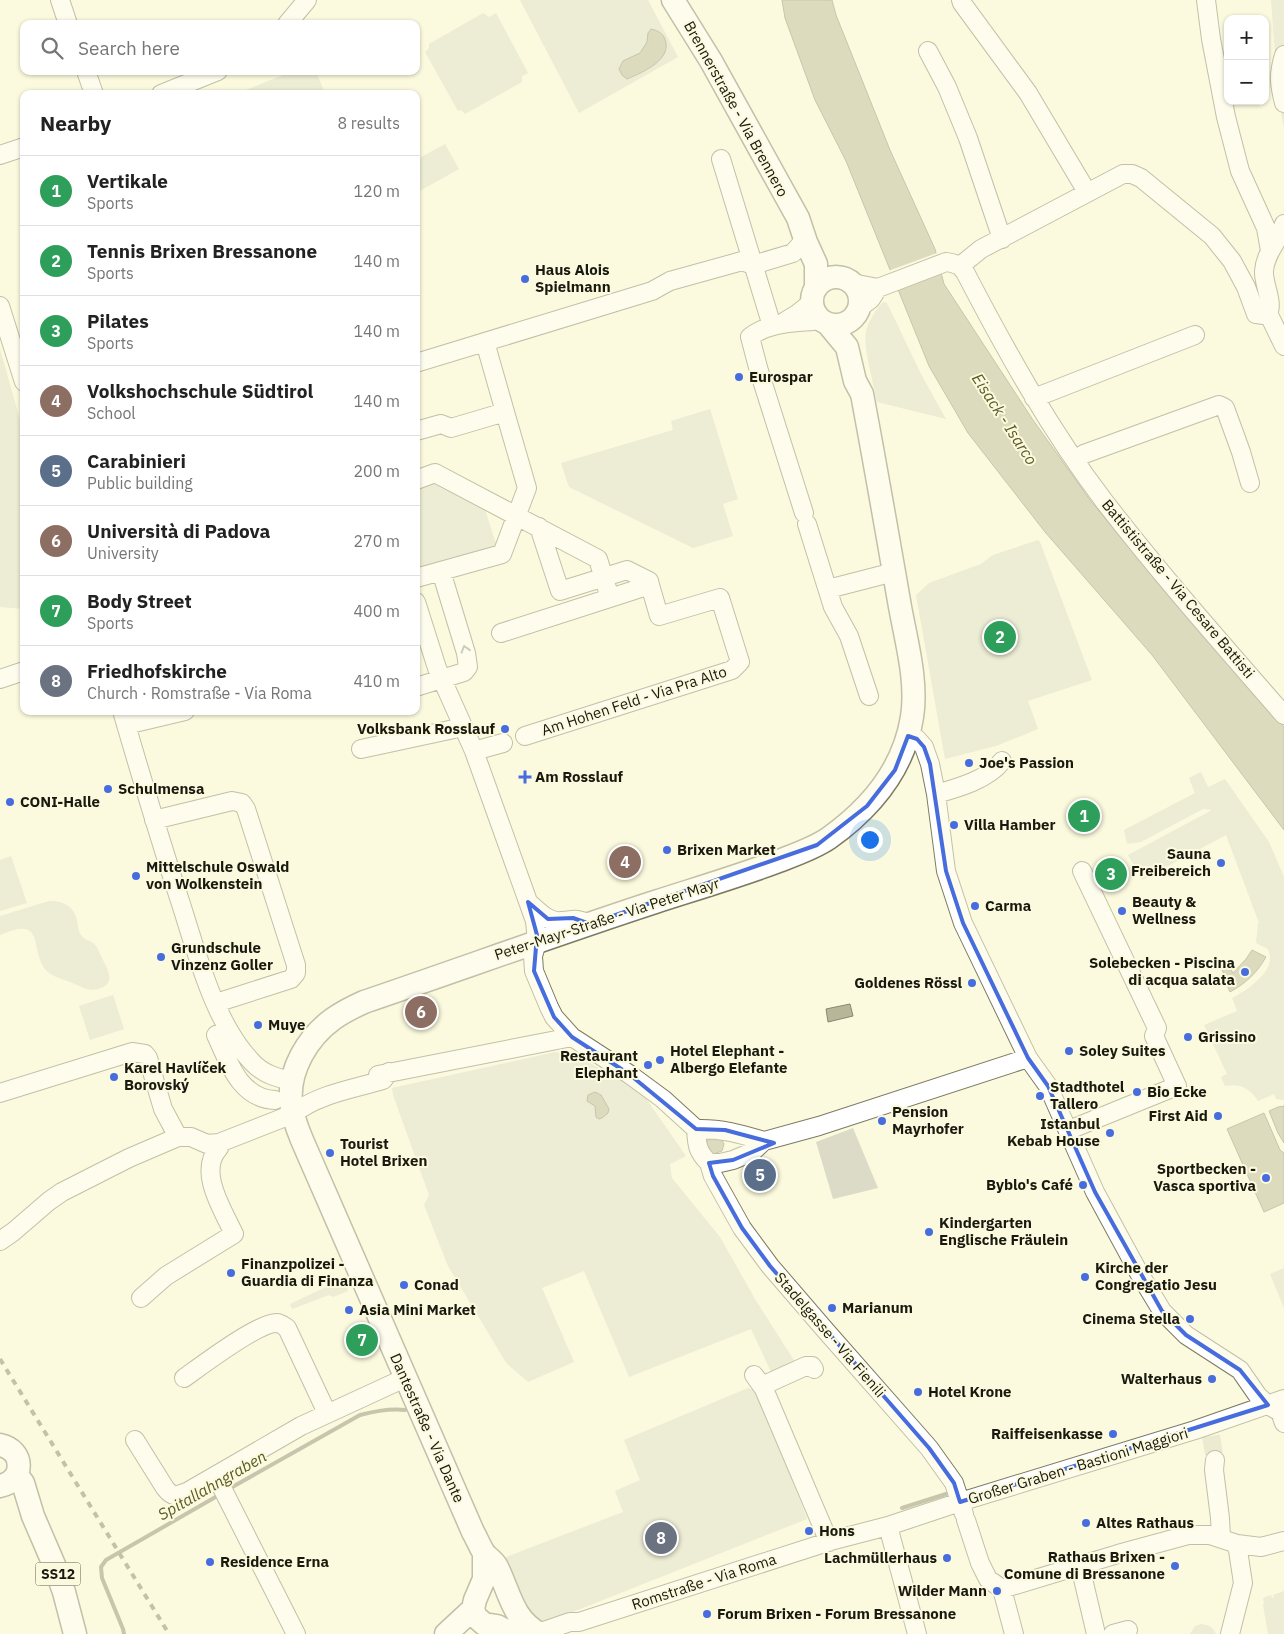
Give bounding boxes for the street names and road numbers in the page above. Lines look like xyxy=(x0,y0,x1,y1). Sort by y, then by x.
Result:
street label: Brennerstraße - Via Brennero xyxy=(680,18,793,200)
street label: Battististraße - Via Cesare Battisti xyxy=(1098,495,1259,682)
street label: Am Hohen Feld - Via Pra Alto xyxy=(539,662,729,739)
street label: Peter-Mayr-Straße - Via Peter Mayr xyxy=(492,873,722,964)
street label: Stadelgasse - Via Fienili xyxy=(771,1268,890,1401)
street label: Dantestraße - Via Dante xyxy=(386,1350,469,1505)
street label: Großer Graben - Bastioni Maggiori xyxy=(966,1423,1190,1508)
street label: Romstraße - Via Roma xyxy=(629,1549,779,1614)
road number: SS12 xyxy=(36,1562,80,1586)

